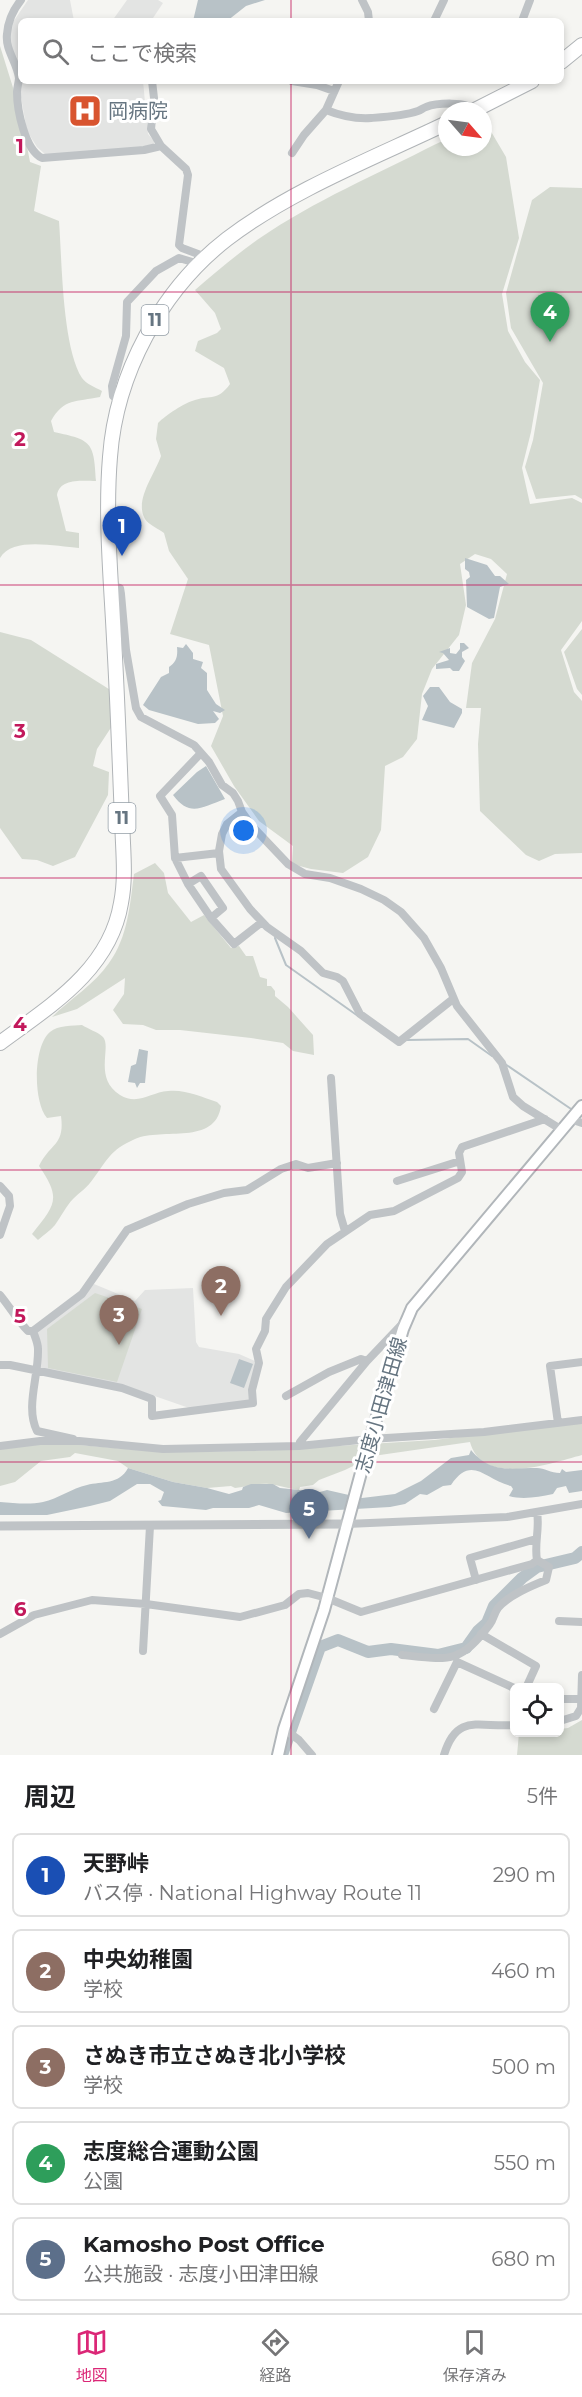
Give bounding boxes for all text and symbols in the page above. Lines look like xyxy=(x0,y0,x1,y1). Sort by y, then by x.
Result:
search box xyxy=(18,18,564,84)
icon: search xyxy=(39,35,72,68)
text: ここで検索 xyxy=(87,40,197,67)
hospital icon: 岡病院 xyxy=(67,93,103,129)
place label: 岡病院 xyxy=(108,99,168,123)
north arrow xyxy=(438,102,492,156)
text: 1 xyxy=(16,134,24,158)
pin: 4 xyxy=(530,292,570,342)
road number: 11 xyxy=(142,305,168,335)
text: 2 xyxy=(14,427,26,451)
pin: 1 xyxy=(102,506,142,556)
text: 3 xyxy=(13,719,26,743)
road number: 11 xyxy=(108,803,136,833)
your location xyxy=(229,816,258,845)
text: 4 xyxy=(13,1012,27,1036)
pin: 2 xyxy=(202,1266,240,1316)
pin: 3 xyxy=(100,1296,138,1345)
text: 5 xyxy=(14,1304,26,1328)
street label: 志度小田津田線 xyxy=(350,1334,412,1476)
pin: 5 xyxy=(290,1490,328,1539)
text: 6 xyxy=(14,1597,27,1621)
map controls xyxy=(510,1683,564,1737)
button: locate xyxy=(510,1683,564,1737)
text: 周辺 xyxy=(24,1781,76,1813)
text: 5件 xyxy=(527,1784,558,1808)
text: 天野峠 xyxy=(83,1850,149,1877)
text: 1 xyxy=(42,1863,49,1887)
text: 290 m xyxy=(493,1863,556,1887)
text: バス停 · National Highway Route 11 xyxy=(83,1881,422,1905)
text: 中央幼稚園 xyxy=(83,1946,193,1973)
text: 2 xyxy=(40,1959,51,1983)
text: 460 m xyxy=(491,1959,556,1983)
text: 学校 xyxy=(83,1977,123,2001)
text: さぬき市立さぬき北小学校 xyxy=(83,2042,346,2069)
text: 3 xyxy=(40,2055,51,2079)
text: 500 m xyxy=(492,2055,556,2079)
text: 学校 xyxy=(83,2073,123,2097)
text: 志度総合運動公園 xyxy=(83,2138,259,2165)
text: 4 xyxy=(39,2151,52,2175)
text: 550 m xyxy=(494,2151,556,2175)
text: 公園 xyxy=(83,2169,123,2193)
text: Kamosho Post Office xyxy=(83,2231,325,2258)
text: 5 xyxy=(40,2247,51,2271)
text: 680 m xyxy=(491,2247,556,2271)
text: 公共施設 · 志度小田津田線 xyxy=(83,2262,319,2286)
tab: 地図 xyxy=(75,2326,108,2386)
tab: 経路 xyxy=(259,2326,292,2386)
tab: 保存済み xyxy=(443,2326,507,2386)

